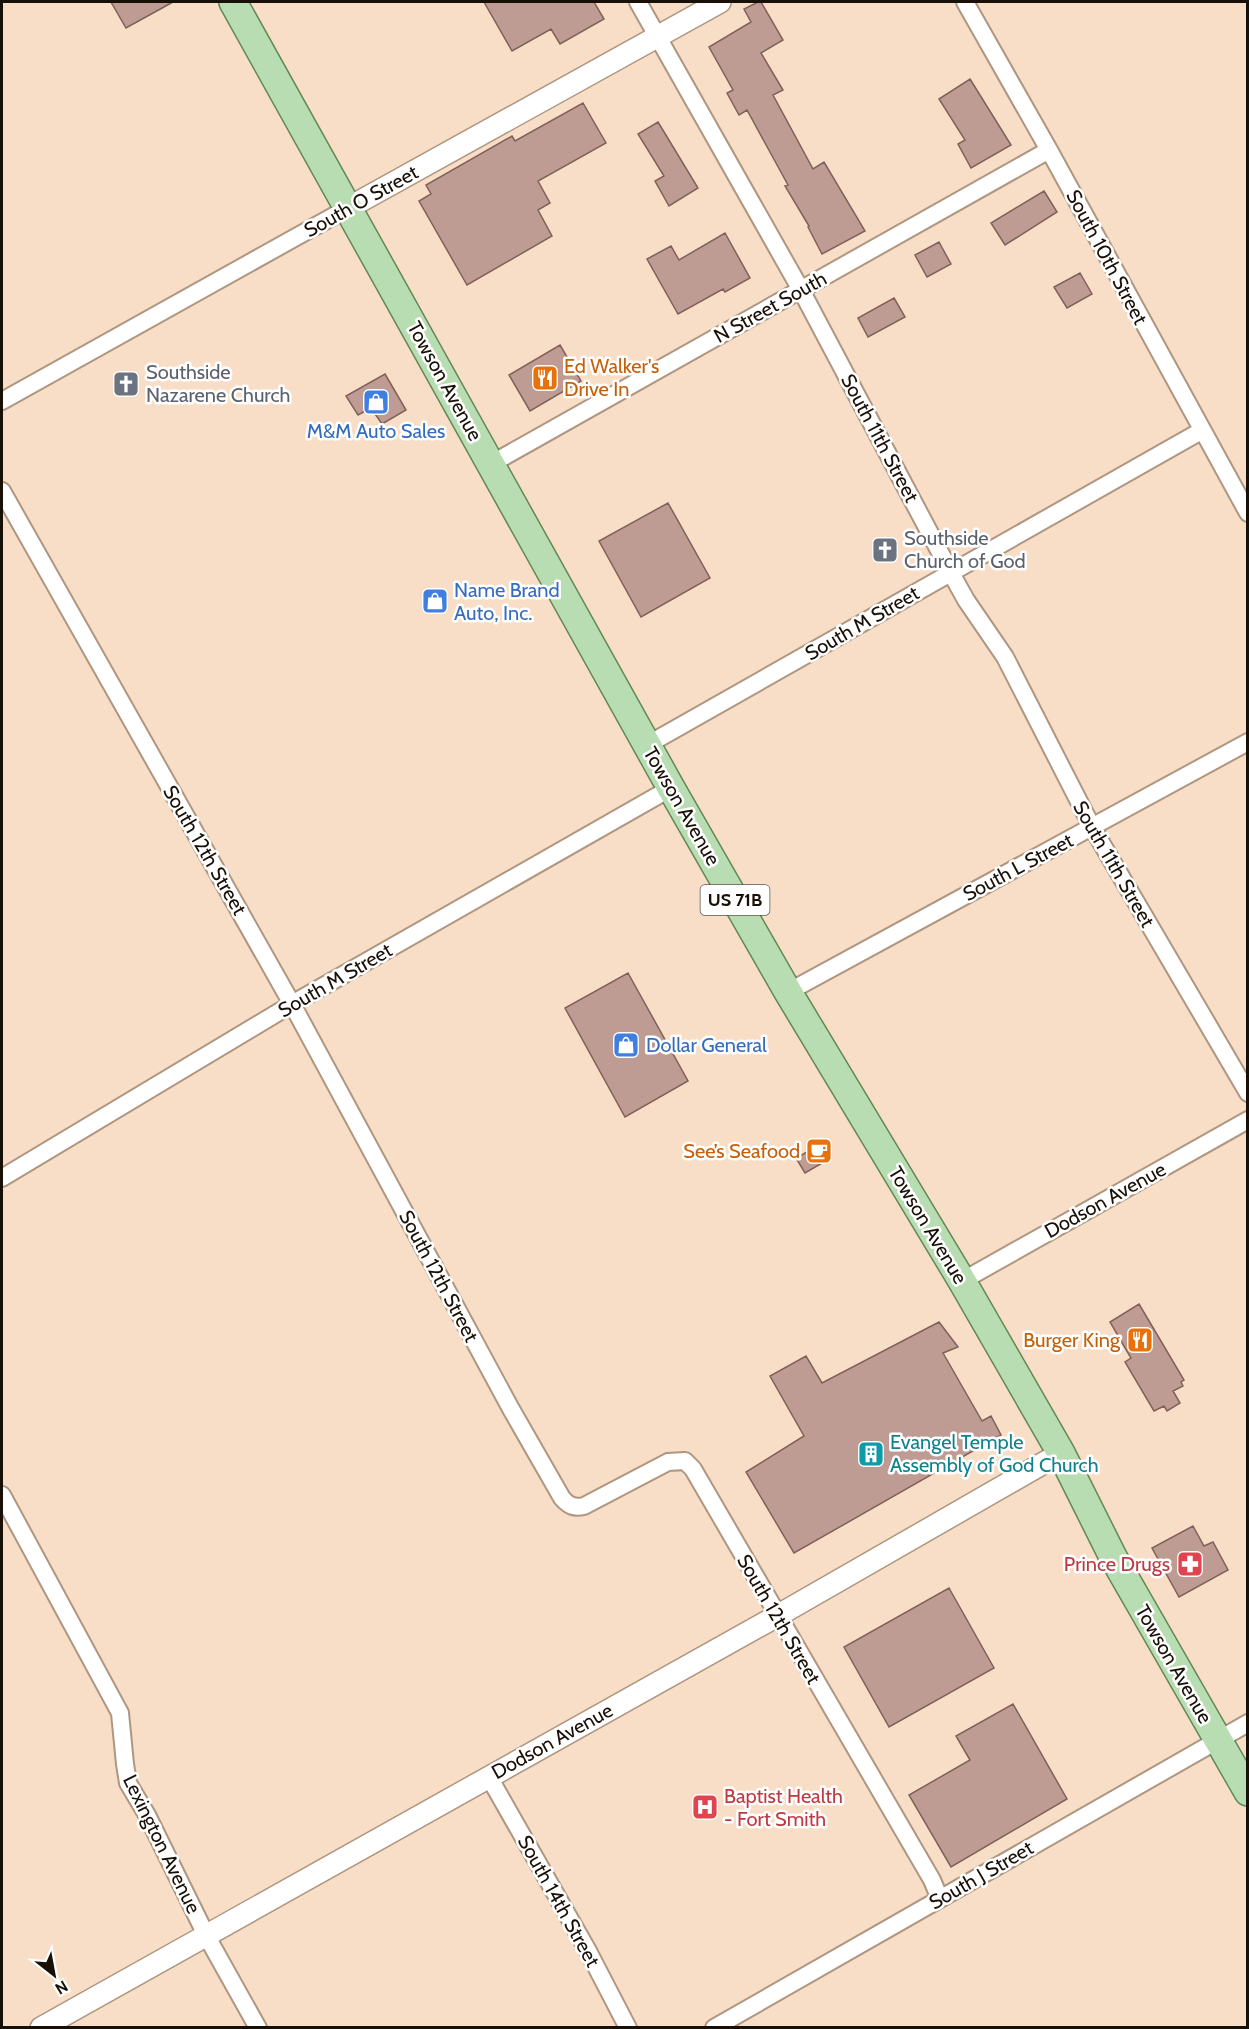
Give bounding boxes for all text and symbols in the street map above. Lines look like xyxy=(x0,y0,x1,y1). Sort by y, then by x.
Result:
street label: South O Street xyxy=(300,160,422,242)
street label: South 10th Street xyxy=(1061,185,1153,329)
street label: N Street South xyxy=(709,266,831,348)
street label: Towson Avenue xyxy=(402,317,488,445)
place label: Ed Walker's Drive In xyxy=(564,354,659,401)
place label: Southside Nazarene Church xyxy=(146,360,290,407)
restaurant icon: Ed Walker's Drive In xyxy=(530,363,560,393)
church icon: Southside Nazarene Church xyxy=(111,369,141,399)
street label: South 11th Street xyxy=(836,370,924,506)
shop icon: M&M Auto Sales xyxy=(361,387,391,417)
place label: M&M Auto Sales xyxy=(307,419,445,443)
place label: Southside Church of God xyxy=(904,526,1026,573)
church icon: Southside Church of God xyxy=(870,535,900,565)
place label: Name Brand Auto, Inc. xyxy=(454,578,560,625)
street label: South M Street xyxy=(801,581,923,665)
shop icon: Name Brand Auto, Inc. xyxy=(420,586,450,616)
street label: Towson Avenue xyxy=(638,742,726,870)
street label: South 12th Street xyxy=(158,781,252,919)
street label: South 11th Street xyxy=(1068,797,1160,932)
street label: South L Street xyxy=(959,828,1077,906)
road number: US 71B xyxy=(700,885,770,915)
street label: South M Street xyxy=(274,938,396,1022)
shop icon: Dollar General xyxy=(611,1030,641,1060)
place label: Dollar General xyxy=(646,1033,767,1057)
cafe icon: See’s Seafood xyxy=(804,1136,834,1166)
place label: See’s Seafood xyxy=(683,1139,800,1163)
street label: Dodson Avenue xyxy=(1040,1157,1170,1243)
street label: Towson Avenue xyxy=(883,1162,973,1288)
street label: South 12th Street xyxy=(394,1206,484,1346)
restaurant icon: Burger King xyxy=(1125,1325,1155,1355)
place label: Burger King xyxy=(1023,1328,1121,1352)
place label: Evangel Temple Assembly of God Church xyxy=(890,1430,1099,1477)
building icon: Evangel Temple Assembly of God Church xyxy=(856,1439,886,1469)
pharmacy icon: Prince Drugs xyxy=(1175,1549,1205,1579)
street label: South 12th Street xyxy=(732,1550,826,1688)
place label: Prince Drugs xyxy=(1064,1552,1170,1576)
street label: Towson Avenue xyxy=(1130,1600,1218,1728)
street label: Dodson Avenue xyxy=(487,1698,617,1784)
street label: Lexington Avenue xyxy=(118,1771,206,1917)
place label: Baptist Health - Fort Smith xyxy=(724,1784,843,1831)
hospital icon: Baptist Health - Fort Smith xyxy=(690,1792,720,1822)
street label: South 14th Street xyxy=(513,1831,605,1971)
street label: South J Street xyxy=(925,1835,1038,1914)
north arrow xyxy=(24,1945,84,2005)
text: N xyxy=(52,1976,71,1998)

